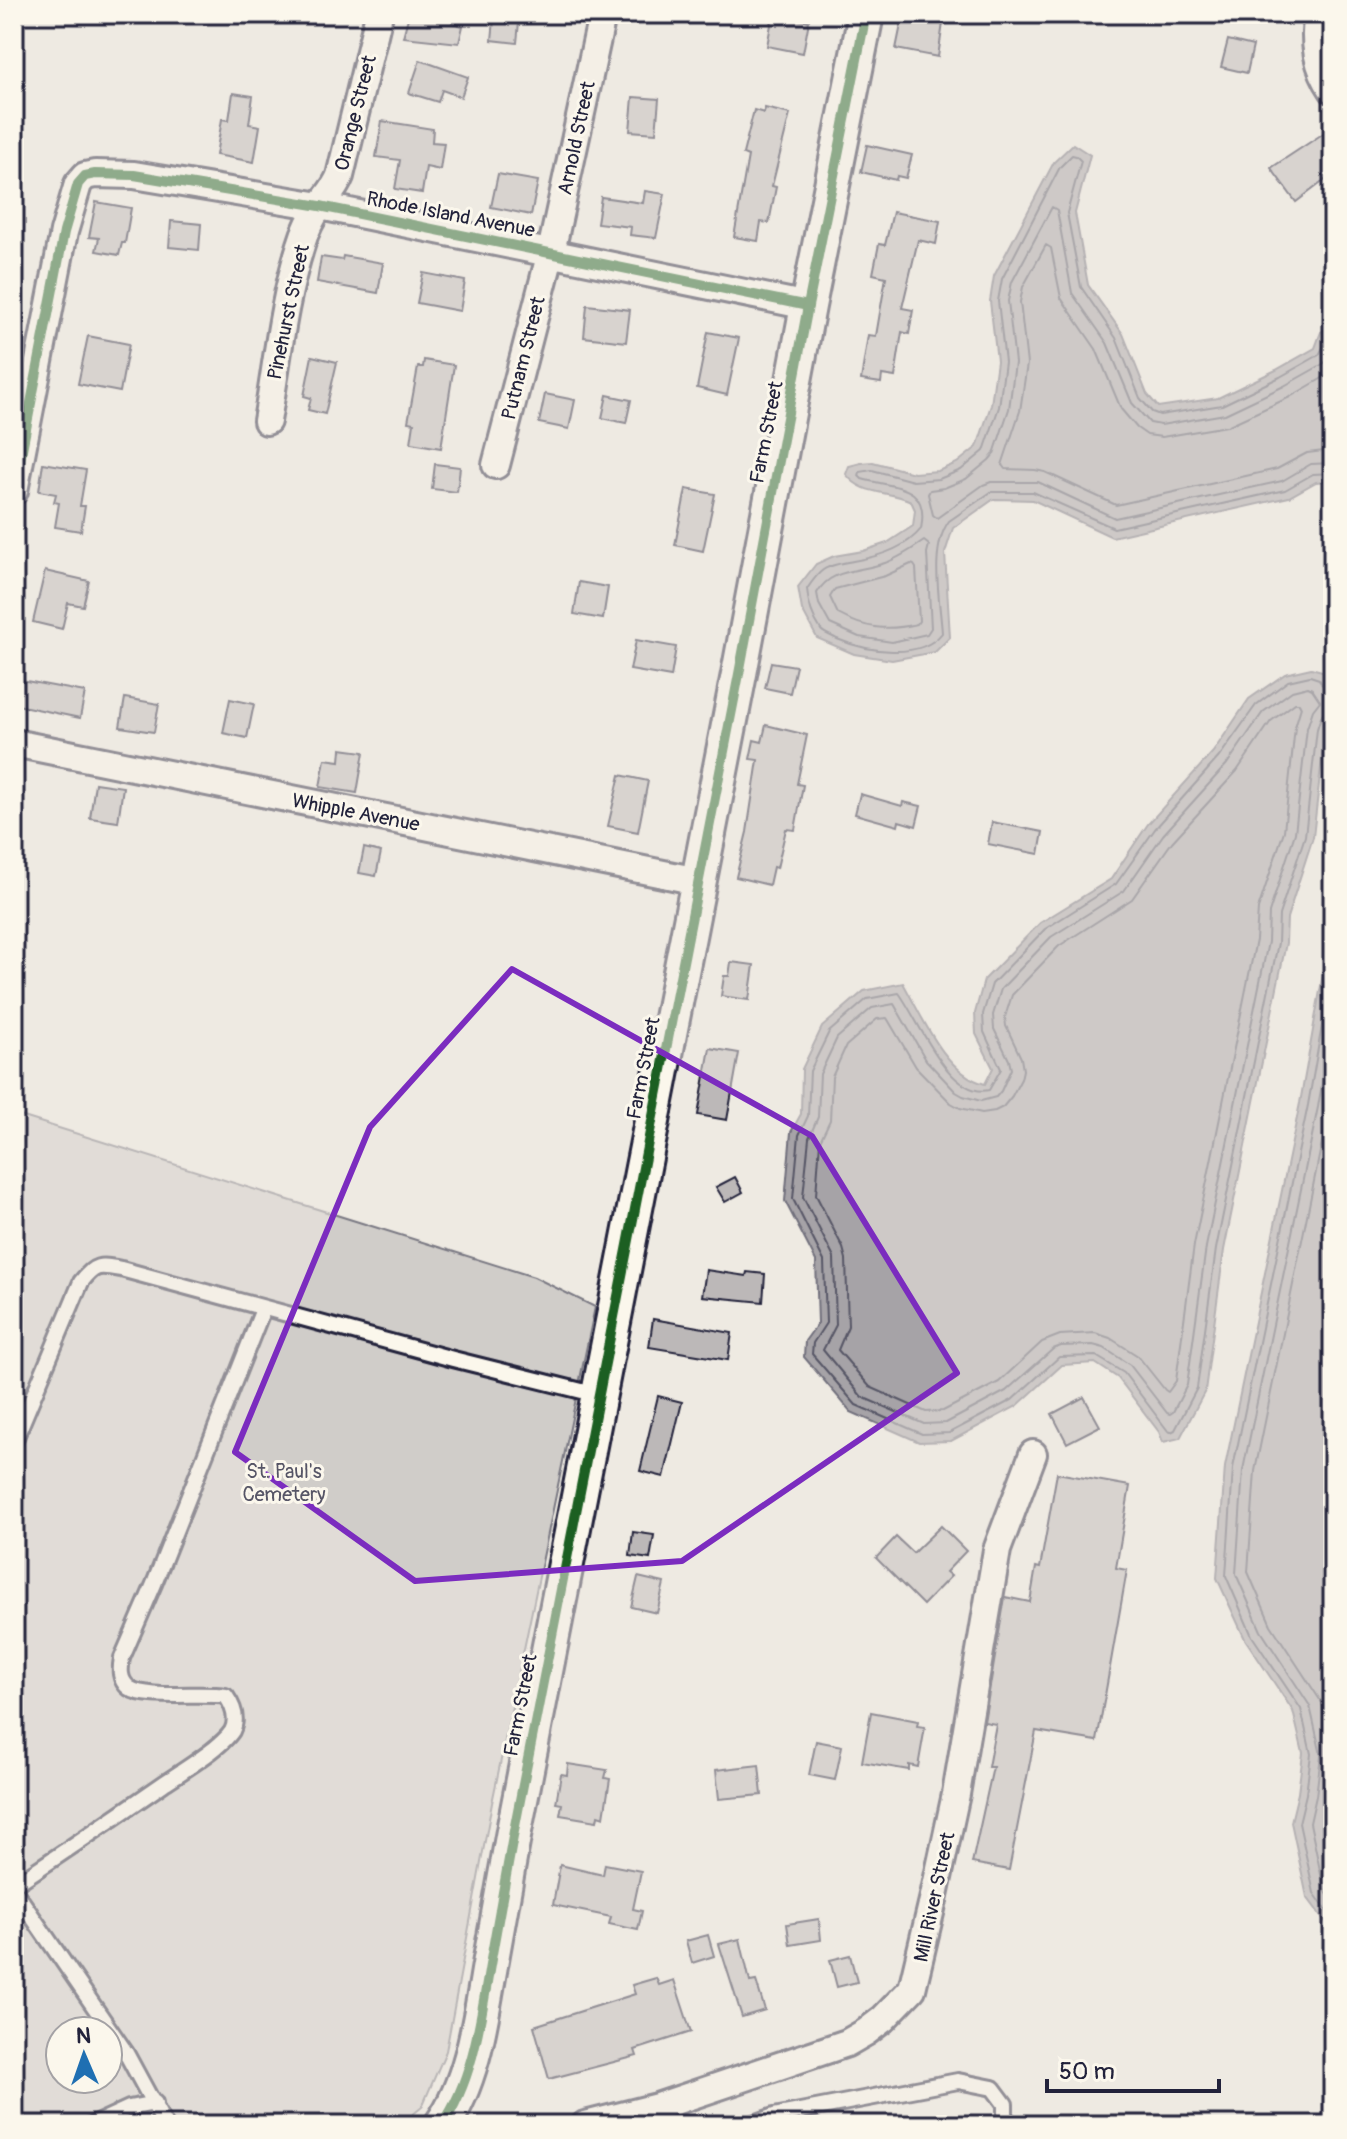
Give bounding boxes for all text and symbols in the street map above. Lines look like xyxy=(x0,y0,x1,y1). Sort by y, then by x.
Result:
street label: Orange Street xyxy=(329,52,382,174)
street label: Arnold Street xyxy=(552,78,601,197)
street label: Rhode Island Avenue xyxy=(365,186,537,243)
street label: Pinehurst Street xyxy=(262,241,315,382)
street label: Putnam Street xyxy=(496,293,551,422)
street label: Farm Street xyxy=(744,378,789,485)
street label: Whipple Avenue xyxy=(290,788,422,837)
street label: Farm Street xyxy=(621,1014,666,1121)
park label: St. Paul's Cemetery xyxy=(242,1459,326,1507)
street label: Farm Street xyxy=(498,1651,543,1758)
street label: Mill River Street xyxy=(909,1829,961,1964)
north arrow xyxy=(44,2015,124,2095)
text: N xyxy=(75,2022,91,2050)
scale bar xyxy=(1047,2043,1219,2093)
text: 50 m xyxy=(1059,2057,1115,2086)

